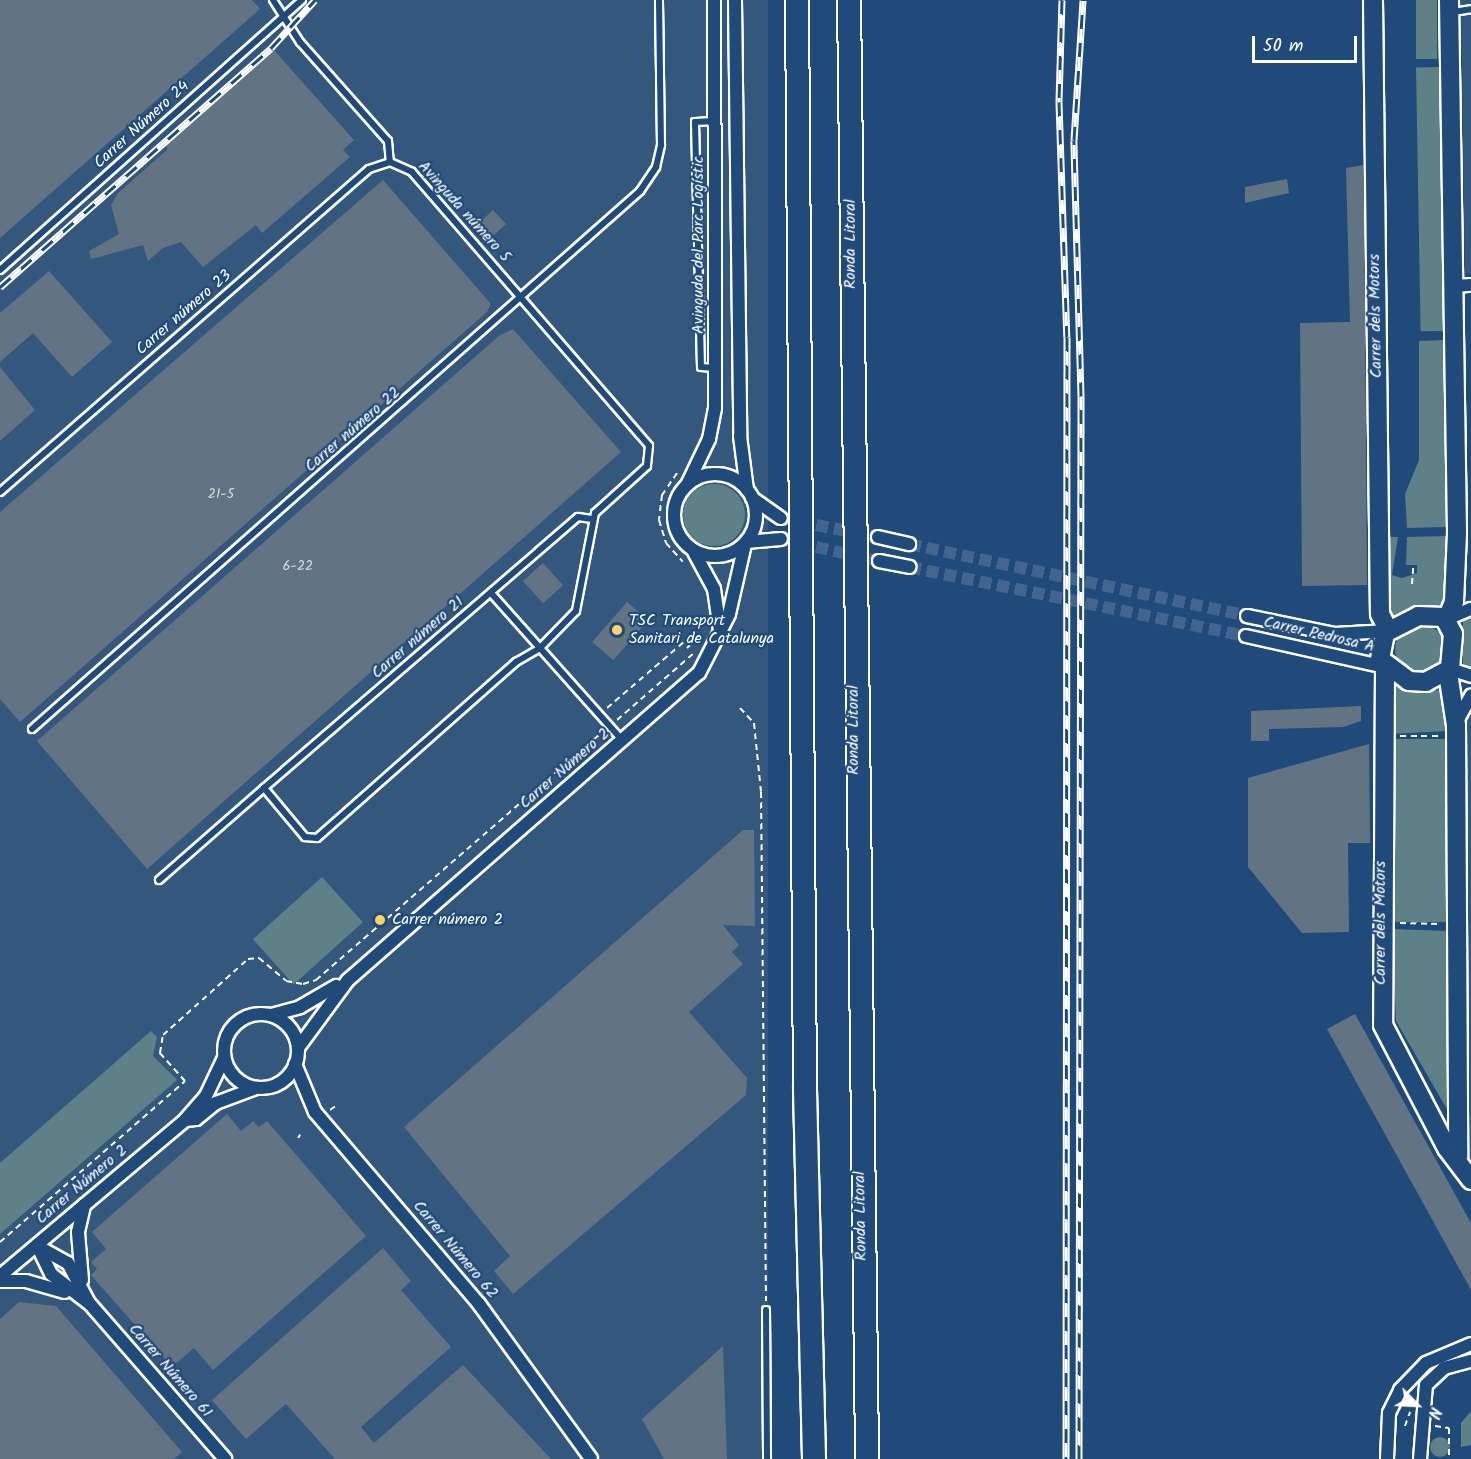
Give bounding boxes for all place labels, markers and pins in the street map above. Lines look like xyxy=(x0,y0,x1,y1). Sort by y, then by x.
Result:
place label: TSC Transport Sanitari de Catalunya xyxy=(629,611,774,649)
marker: TSC Transport Sanitari de Catalunya xyxy=(610,623,624,637)
place label: Carrer número 2 xyxy=(392,910,503,930)
marker: Carrer número 2 xyxy=(373,913,387,927)

